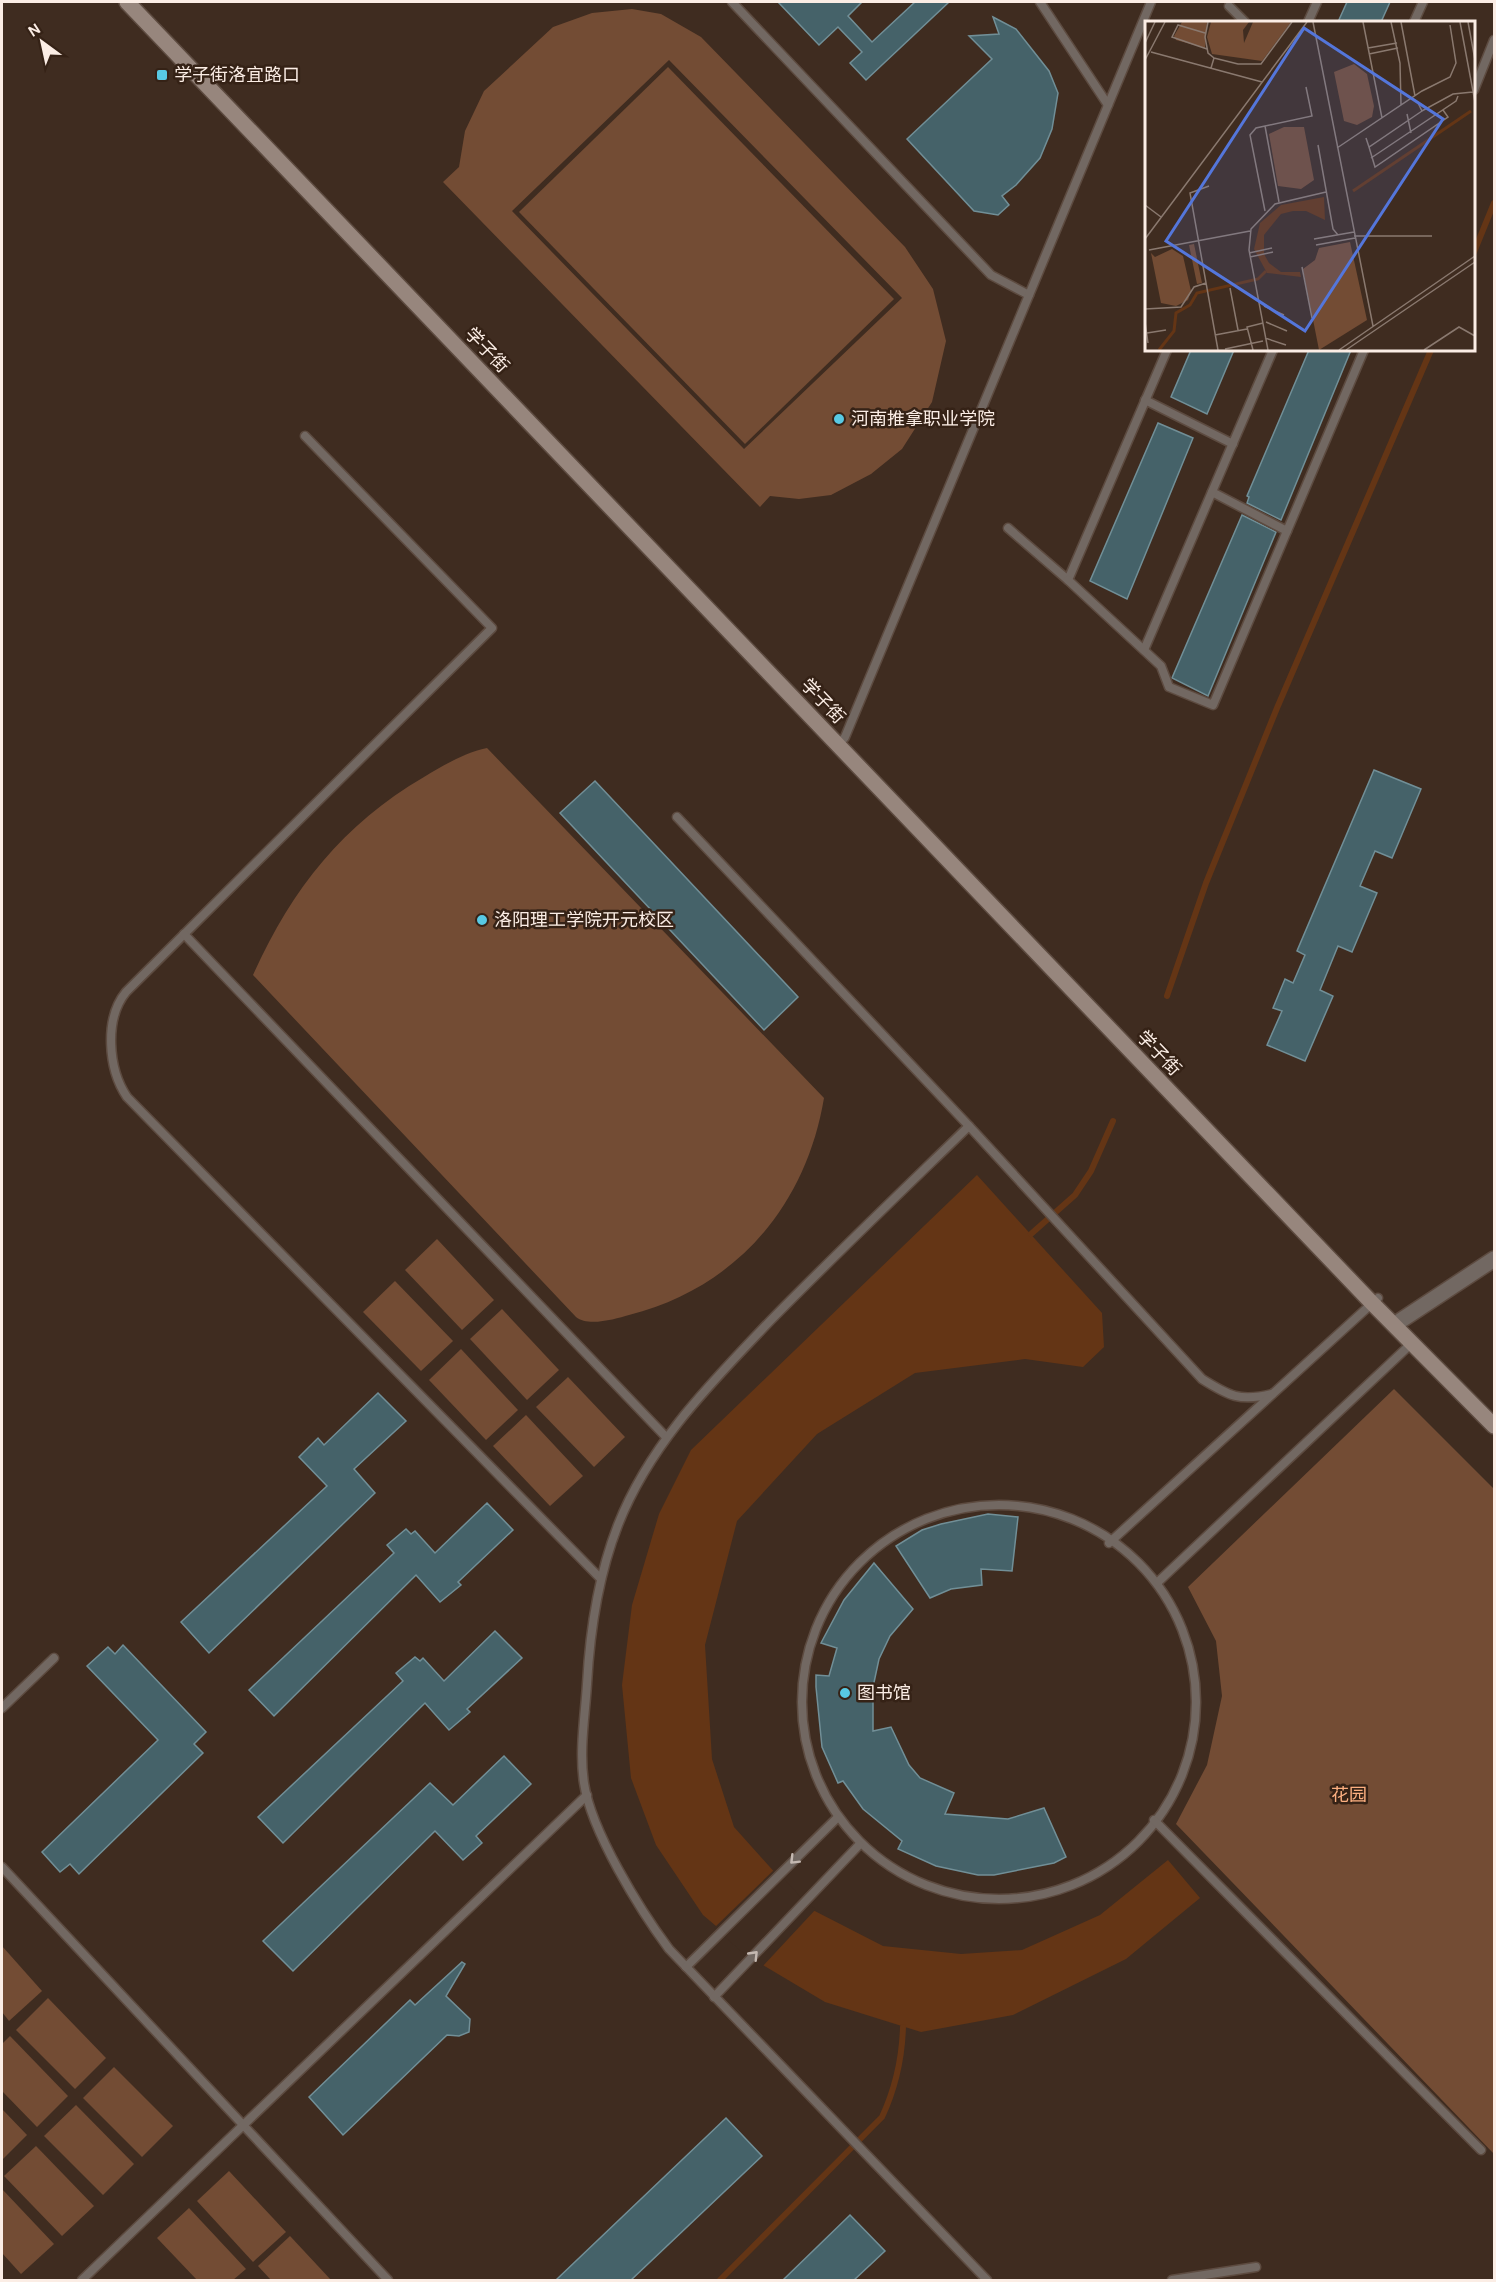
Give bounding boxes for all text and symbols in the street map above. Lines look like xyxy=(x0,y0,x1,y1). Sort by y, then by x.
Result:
north arrow xyxy=(12,12,72,72)
text: N xyxy=(24,19,44,41)
inset map xyxy=(1145,21,1475,351)
place label: 学子街洛宜路口 xyxy=(174,64,300,86)
marker: 学子街洛宜路口 xyxy=(155,68,169,82)
street label: 学子街 xyxy=(460,323,514,377)
place label: 河南推拿职业学院 xyxy=(851,408,995,430)
marker: 河南推拿职业学院 xyxy=(832,412,846,426)
street label: 学子街 xyxy=(796,674,850,728)
place label: 洛阳理工学院开元校区 xyxy=(494,909,674,931)
marker: 洛阳理工学院开元校区 xyxy=(475,913,489,927)
street label: 学子街 xyxy=(1132,1026,1186,1080)
place label: 图书馆 xyxy=(857,1682,911,1704)
marker: 图书馆 xyxy=(838,1686,852,1700)
park label: 花园 xyxy=(1331,1784,1367,1806)
one-way arrow xyxy=(791,1853,801,1864)
one-way arrow xyxy=(747,1951,758,1962)

